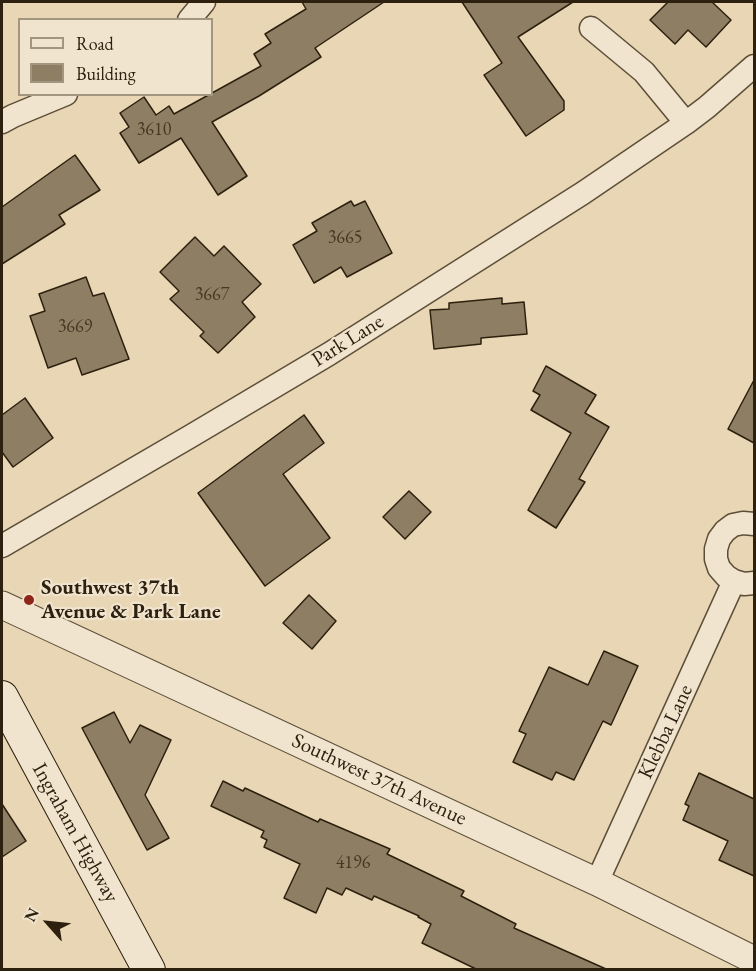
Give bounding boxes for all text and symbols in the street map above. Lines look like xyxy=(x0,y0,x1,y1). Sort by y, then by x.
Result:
legend xyxy=(18,18,213,96)
text: Road xyxy=(76,32,114,55)
text: Building xyxy=(76,62,136,85)
house number: 3610 xyxy=(137,119,171,141)
house number: 3665 xyxy=(328,227,362,249)
house number: 3667 xyxy=(195,284,229,306)
street label: Park Lane xyxy=(307,309,389,373)
house number: 3669 xyxy=(58,316,92,338)
place label: Southwest 37th Avenue & Park Lane xyxy=(41,575,221,625)
marker: Southwest 37th Avenue & Park Lane xyxy=(22,593,36,607)
street label: Klebba Lane xyxy=(633,681,699,783)
street label: Southwest 37th Avenue xyxy=(288,728,470,832)
street label: Ingraham Highway xyxy=(26,759,124,907)
house number: 4196 xyxy=(336,852,370,874)
north arrow xyxy=(18,893,78,953)
text: N xyxy=(19,904,44,925)

